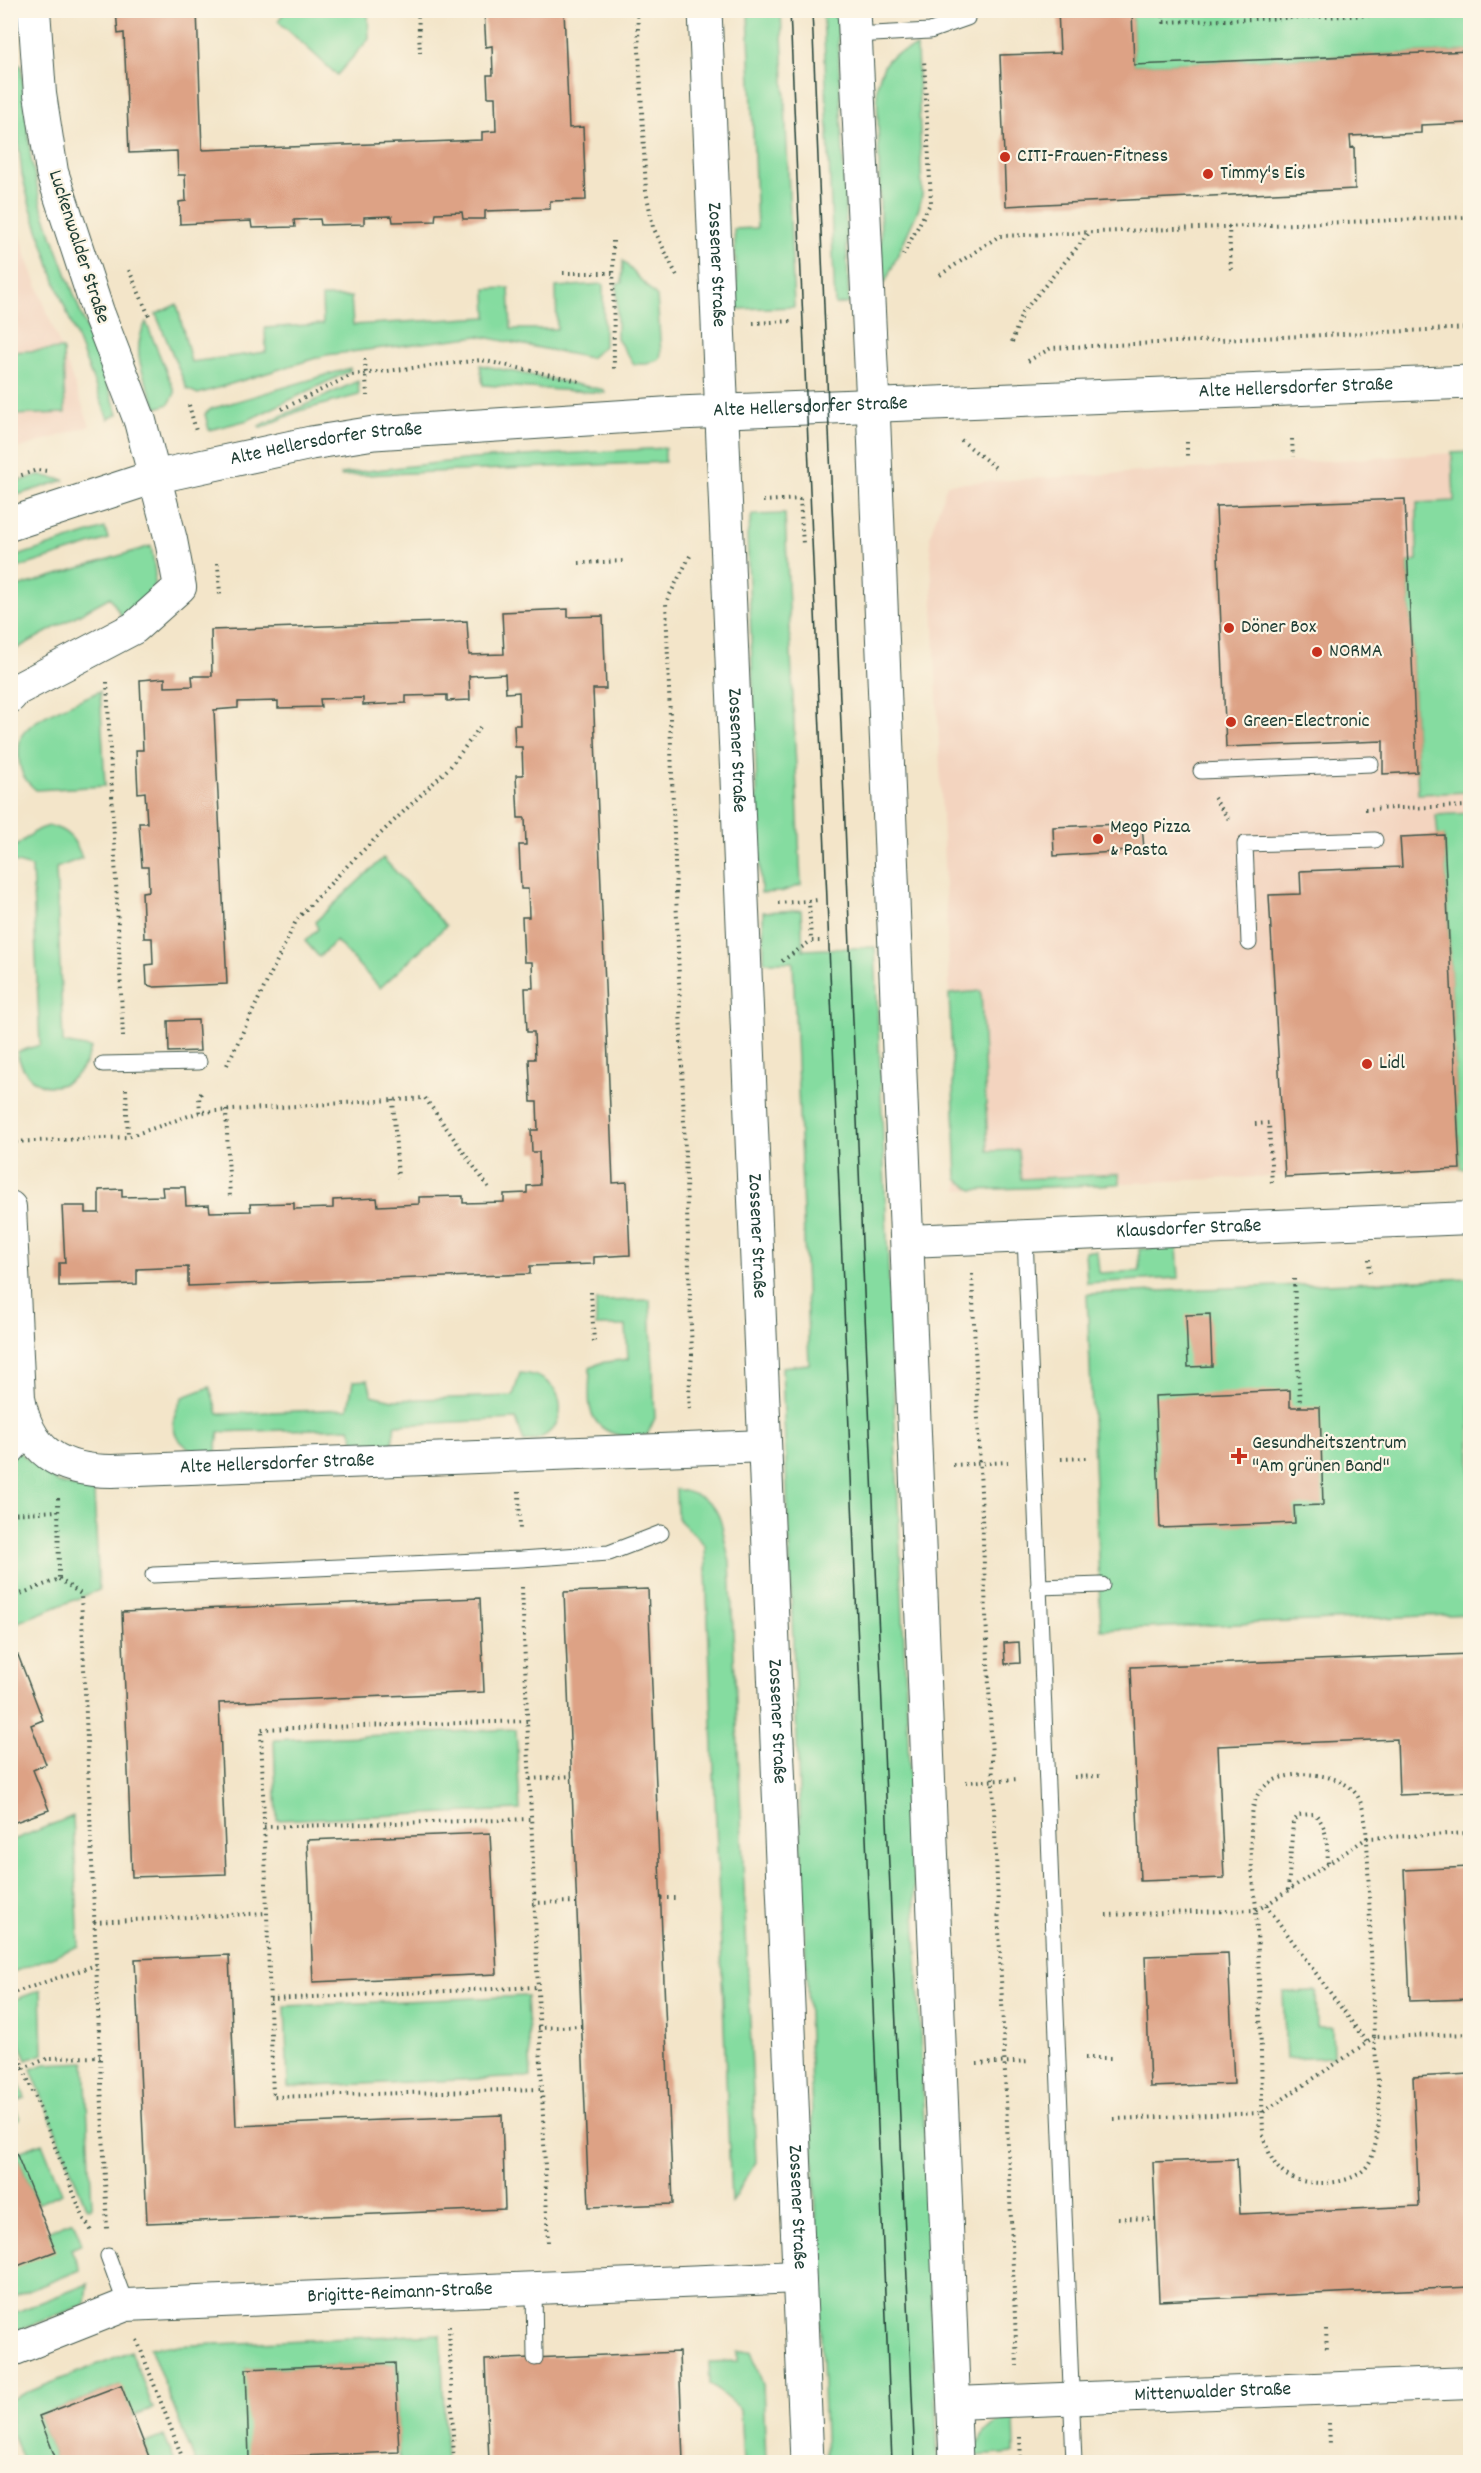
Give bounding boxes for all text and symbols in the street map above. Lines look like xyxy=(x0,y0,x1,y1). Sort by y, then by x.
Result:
place label: CITI-Frauen-Fitness xyxy=(1017,143,1168,171)
marker: CITI-Frauen-Fitness xyxy=(998,150,1012,164)
place label: Timmy's Eis xyxy=(1220,160,1305,188)
street label: Luckenwalder Straße xyxy=(40,167,116,327)
marker: Timmy's Eis xyxy=(1201,167,1215,181)
street label: Zossener Straße xyxy=(699,202,732,328)
street label: Alte Hellersdorfer Straße xyxy=(1198,371,1394,407)
street label: Alte Hellersdorfer Straße xyxy=(713,390,908,426)
street label: Alte Hellersdorfer Straße xyxy=(227,416,423,474)
place label: Döner Box xyxy=(1241,614,1317,642)
marker: Döner Box xyxy=(1222,621,1236,635)
place label: NORMA xyxy=(1329,638,1383,666)
marker: NORMA xyxy=(1310,645,1324,659)
street label: Zossener Straße xyxy=(719,687,752,813)
place label: Green-Electronic xyxy=(1243,708,1370,736)
marker: Green-Electronic xyxy=(1224,715,1238,729)
place label: Mego Pizza & Pasta xyxy=(1110,814,1191,865)
marker: Mego Pizza & Pasta xyxy=(1091,832,1105,846)
place label: Lidl xyxy=(1379,1050,1405,1078)
marker: Lidl xyxy=(1360,1057,1374,1071)
street label: Zossener Straße xyxy=(739,1173,773,1299)
street label: Klausdorfer Straße xyxy=(1116,1213,1262,1246)
place label: Gesundheitszentrum "Am grünen Band" xyxy=(1252,1430,1407,1481)
street label: Alte Hellersdorfer Straße xyxy=(179,1447,375,1482)
marker: Gesundheitszentrum "Am grünen Band" xyxy=(1230,1447,1248,1465)
street label: Zossener Straße xyxy=(760,1659,793,1785)
street label: Zossener Straße xyxy=(780,2144,813,2270)
street label: Brigitte-Reimann-Straße xyxy=(307,2276,493,2311)
street label: Mittenwalder Straße xyxy=(1134,2376,1292,2410)

